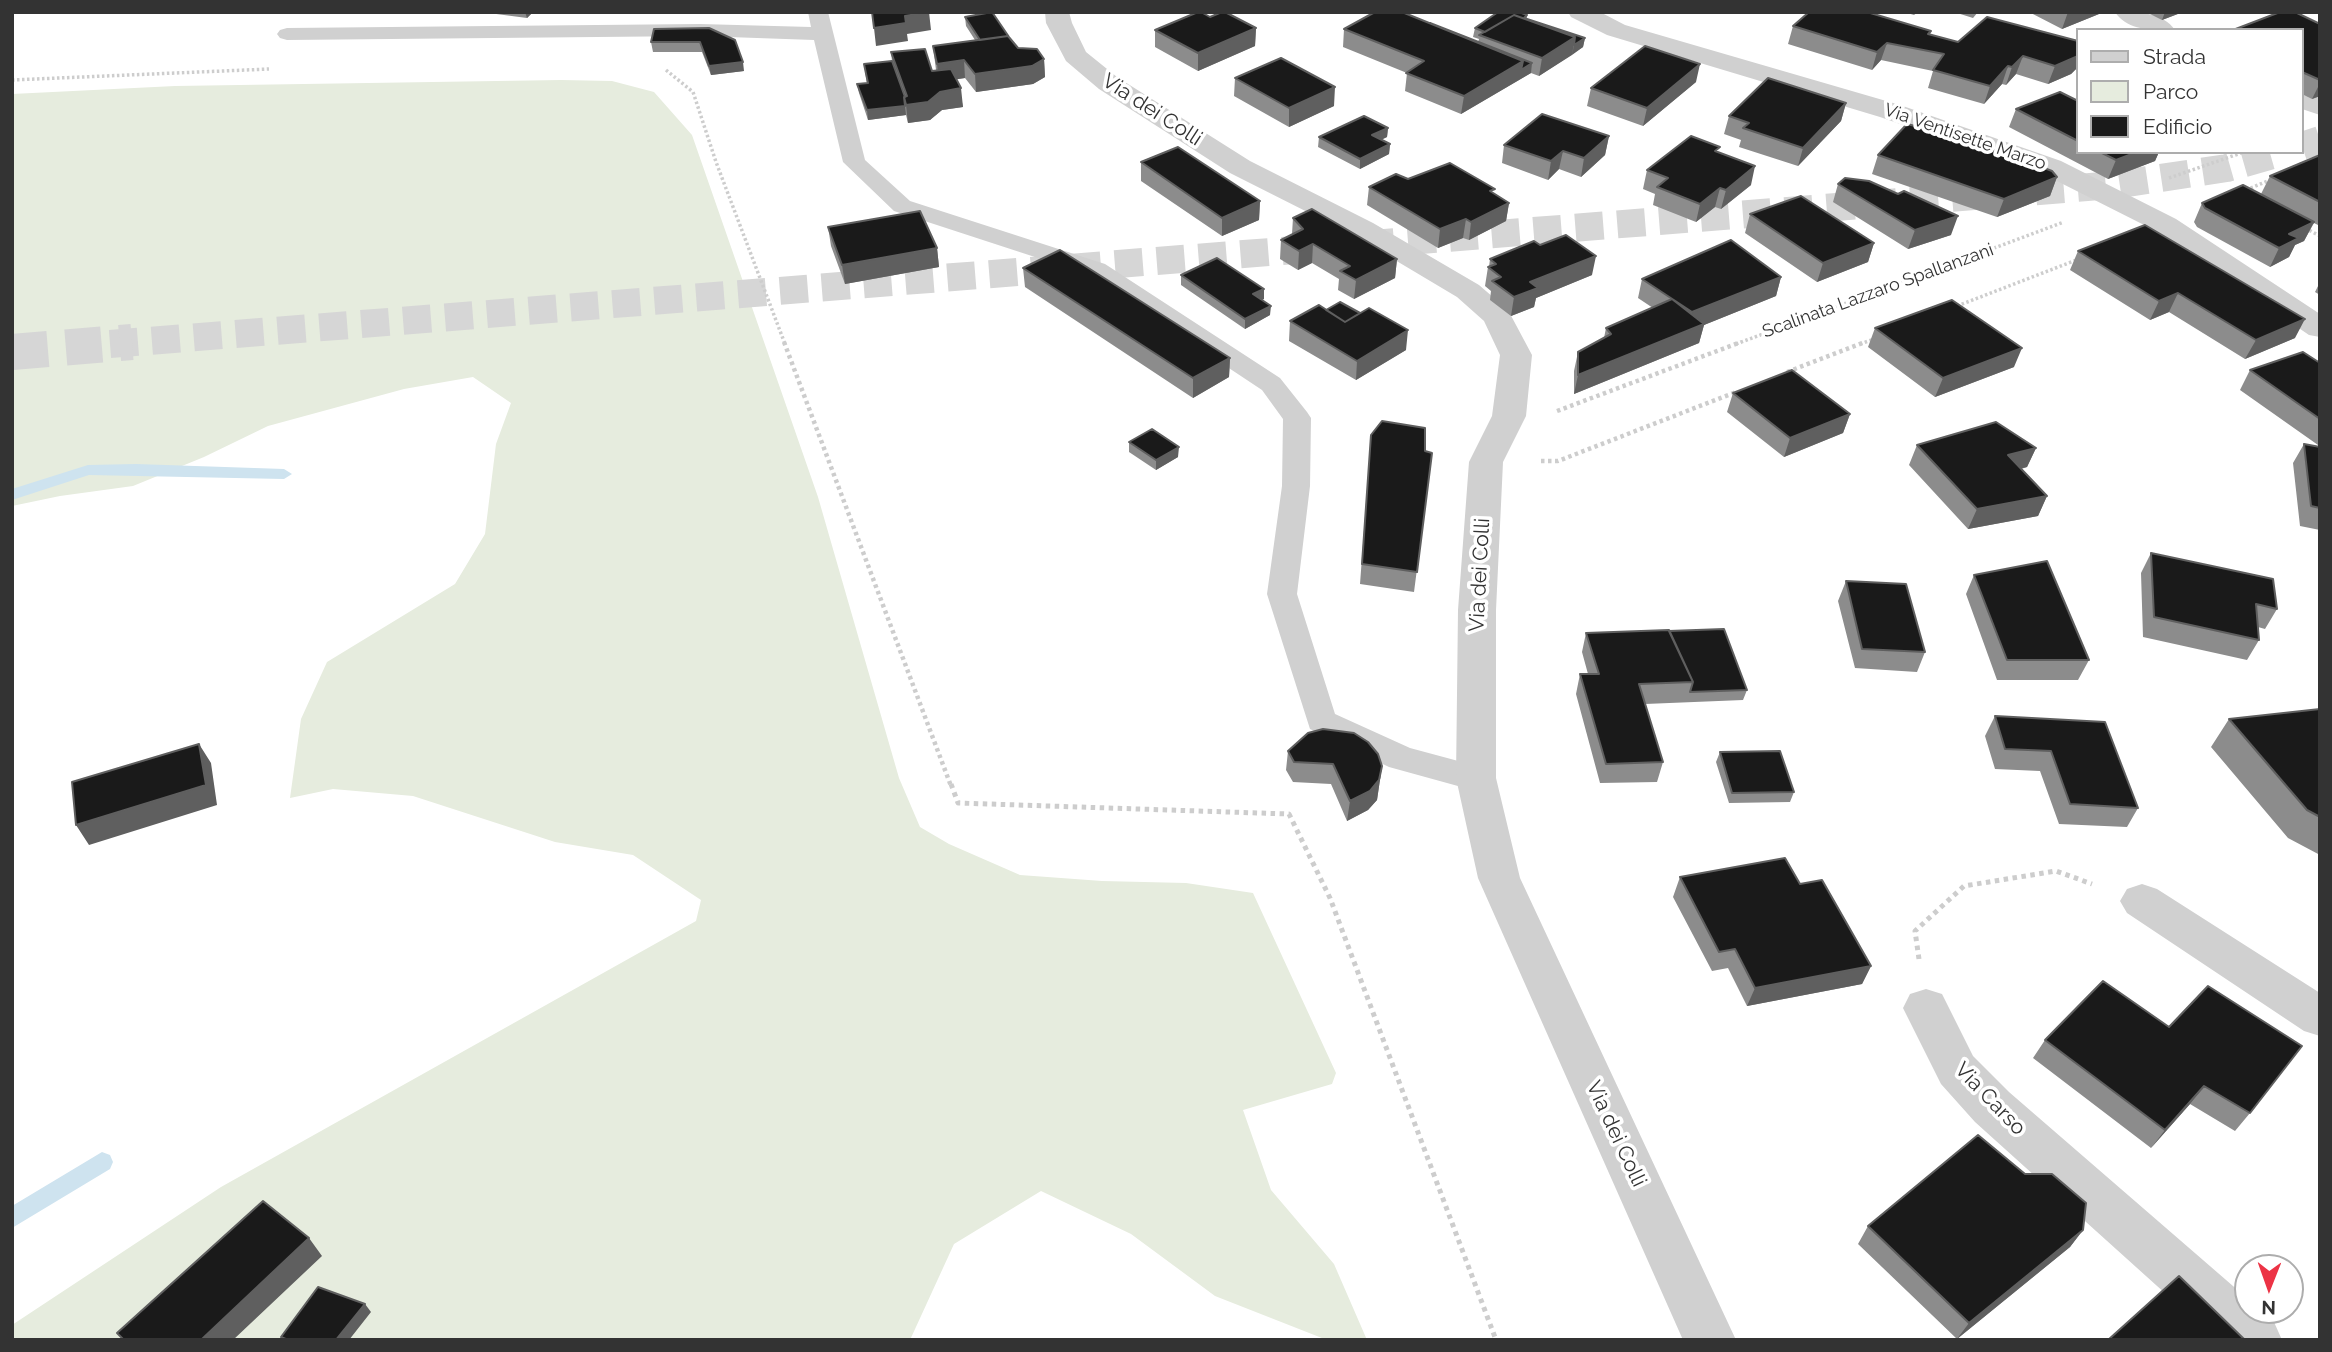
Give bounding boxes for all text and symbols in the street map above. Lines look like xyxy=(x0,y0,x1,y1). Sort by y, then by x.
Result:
legend xyxy=(2076,28,2304,154)
text: Strada xyxy=(2143,44,2206,69)
street label: Via dei Colli xyxy=(1097,68,1207,152)
text: Parco xyxy=(2143,79,2198,104)
street label: Via Ventisette Marzo xyxy=(1881,99,2049,175)
text: Edificio xyxy=(2143,114,2212,139)
street label: Scalinata Lazzaro Spallanzani xyxy=(1760,239,1996,343)
street label: Via dei Colli xyxy=(1464,517,1496,633)
street label: Via Carso xyxy=(1949,1057,2031,1141)
street label: Via dei Colli xyxy=(1581,1077,1651,1191)
north arrow xyxy=(2234,1254,2304,1324)
text: N xyxy=(2261,1297,2276,1319)

